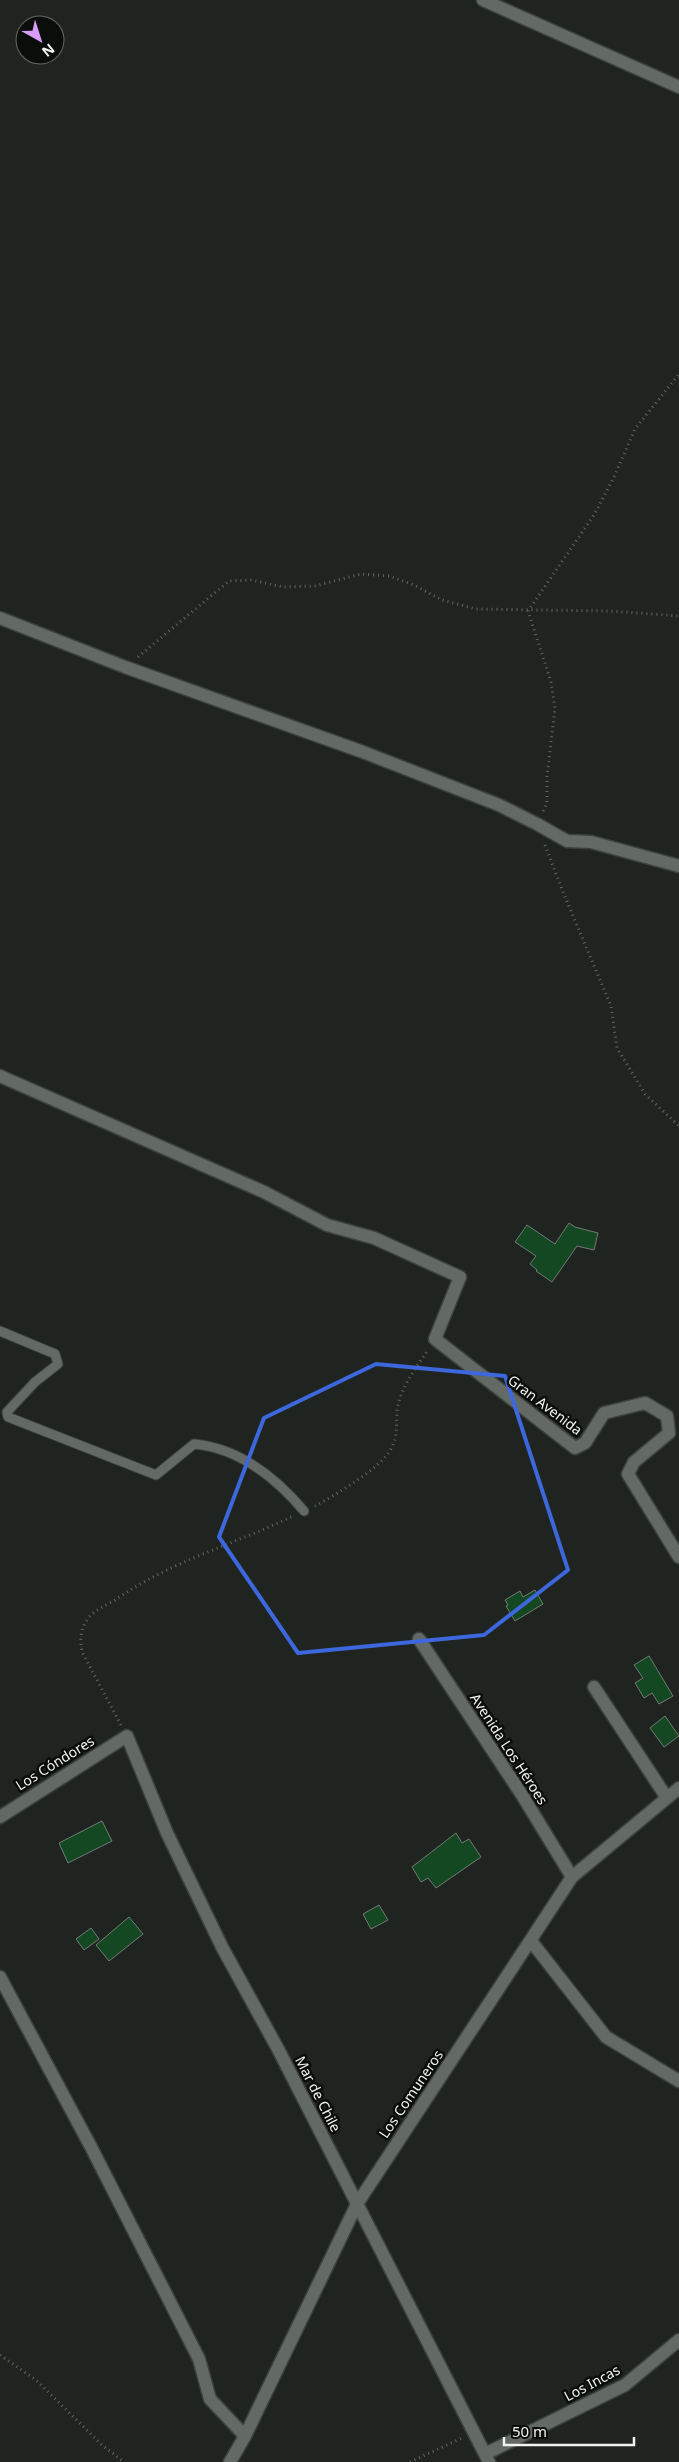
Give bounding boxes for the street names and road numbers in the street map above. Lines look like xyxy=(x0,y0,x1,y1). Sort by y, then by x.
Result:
street label: Gran Avenida xyxy=(504,1370,586,1439)
street label: Avenida Los Héroes xyxy=(466,1689,553,1808)
street label: Los Cóndores xyxy=(12,1731,98,1794)
street label: Los Comuneros xyxy=(374,2046,447,2142)
street label: Mar de Chile xyxy=(291,2053,346,2135)
street label: Los Incas xyxy=(560,2360,623,2405)

